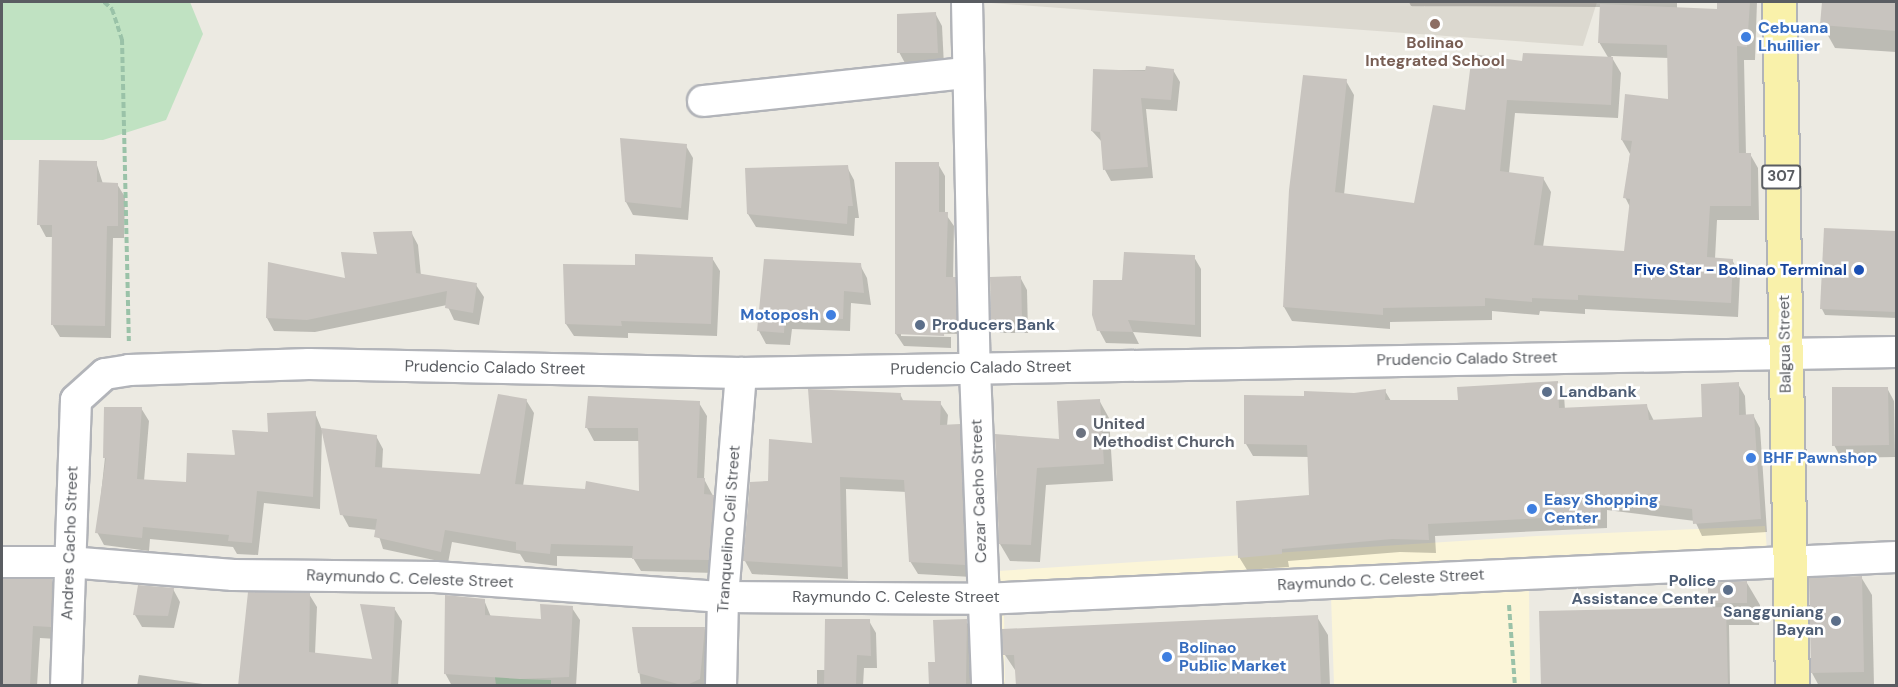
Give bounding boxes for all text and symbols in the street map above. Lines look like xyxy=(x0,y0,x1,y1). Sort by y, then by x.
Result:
marker: Bolinao Integrated School xyxy=(1428,17,1442,31)
place label: Cebuana Lhuillier xyxy=(1758,18,1828,56)
marker: Cebuana Lhuillier xyxy=(1739,30,1753,44)
place label: Bolinao Integrated School xyxy=(1365,33,1505,71)
road number: 307 xyxy=(1760,165,1802,189)
place label: Five Star - Bolinao Terminal xyxy=(1634,260,1847,280)
marker: Five Star - Bolinao Terminal xyxy=(1852,263,1866,277)
street label: Balgua Street xyxy=(1775,295,1795,393)
place label: Motoposh xyxy=(740,305,819,325)
marker: Motoposh xyxy=(824,308,838,322)
place label: Producers Bank xyxy=(932,315,1055,335)
marker: Producers Bank xyxy=(913,318,927,332)
street label: Prudencio Calado Street xyxy=(1376,348,1558,370)
street label: Prudencio Calado Street xyxy=(404,357,586,379)
street label: Prudencio Calado Street xyxy=(890,357,1072,379)
place label: Landbank xyxy=(1559,382,1637,402)
marker: Landbank xyxy=(1540,385,1554,399)
place label: United Methodist Church xyxy=(1093,414,1235,452)
street label: Cezar Cacho Street xyxy=(967,419,991,563)
marker: United Methodist Church xyxy=(1074,426,1088,440)
street label: Tranquelino Celi Street xyxy=(714,445,744,613)
place label: BHF Pawnshop xyxy=(1763,448,1878,468)
marker: BHF Pawnshop xyxy=(1744,451,1758,465)
street label: Andres Cacho Street xyxy=(58,465,82,621)
place label: Easy Shopping Center xyxy=(1544,490,1658,528)
marker: Easy Shopping Center xyxy=(1525,502,1539,516)
street label: Raymundo C. Celeste Street xyxy=(1277,565,1485,595)
street label: Raymundo C. Celeste Street xyxy=(306,566,514,592)
place label: Police Assistance Center xyxy=(1571,571,1716,609)
marker: Police Assistance Center xyxy=(1721,583,1735,597)
street label: Raymundo C. Celeste Street xyxy=(792,587,1000,607)
place label: Sangguniang Bayan xyxy=(1723,602,1824,640)
marker: Sangguniang Bayan xyxy=(1829,614,1843,628)
place label: Bolinao Public Market xyxy=(1179,638,1286,676)
marker: Bolinao Public Market xyxy=(1160,650,1174,664)

